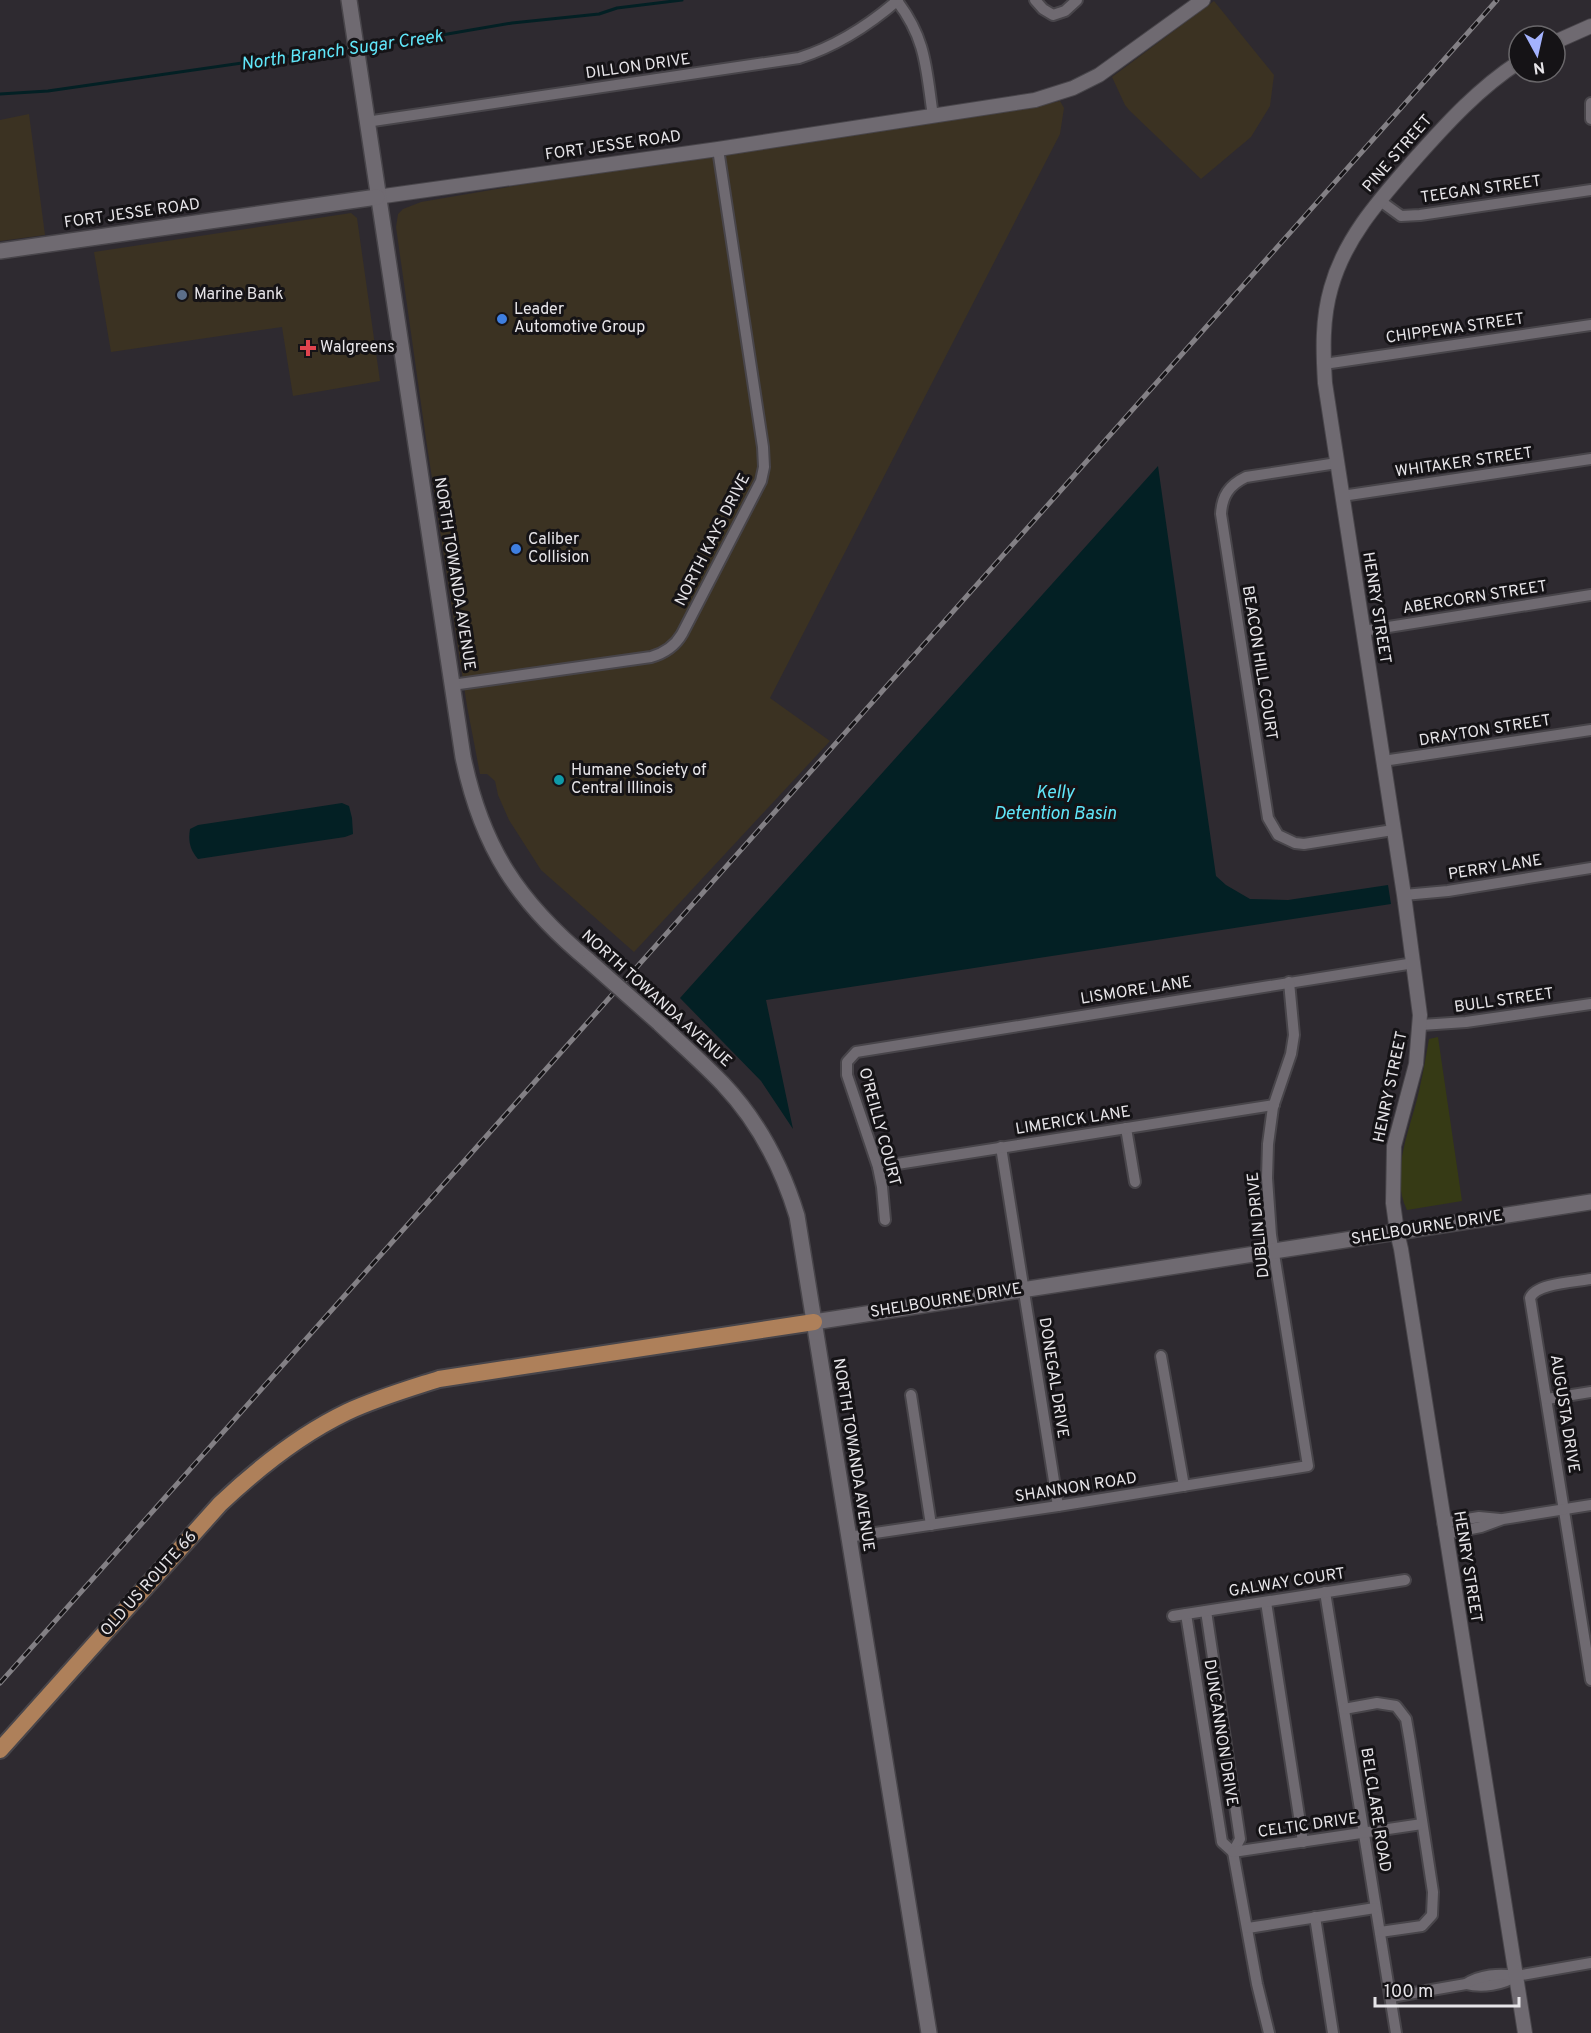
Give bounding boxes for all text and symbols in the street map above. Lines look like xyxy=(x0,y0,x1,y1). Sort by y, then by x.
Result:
north arrow xyxy=(1507,24,1567,84)
water label: North Branch Sugar Creek xyxy=(240,25,445,77)
street label: DILLON DRIVE xyxy=(584,50,692,84)
text: N xyxy=(1532,56,1546,78)
street label: PINE STREET xyxy=(1359,111,1437,197)
street label: FORT JESSE ROAD xyxy=(544,127,682,165)
street label: TEEGAN STREET xyxy=(1419,172,1543,208)
street label: FORT JESSE ROAD xyxy=(63,195,201,233)
place label: Marine Bank xyxy=(194,285,284,305)
marker: Marine Bank xyxy=(175,288,189,302)
place label: Leader Automotive Group xyxy=(514,300,645,338)
street label: CHIPPEWA STREET xyxy=(1384,309,1526,349)
marker: Leader Automotive Group xyxy=(495,312,509,326)
place label: Walgreens xyxy=(320,338,395,358)
marker: Walgreens xyxy=(301,341,315,355)
street label: WHITAKER STREET xyxy=(1394,443,1534,483)
street label: NORTH KAYS DRIVE xyxy=(671,470,755,610)
street label: NORTH TOWANDA AVENUE xyxy=(429,476,479,672)
place label: Caliber Collision xyxy=(528,530,589,568)
marker: Caliber Collision xyxy=(509,542,523,556)
street label: HENRY STREET xyxy=(1357,551,1395,665)
street label: ABERCORN STREET xyxy=(1401,577,1549,619)
street label: BEACON HILL COURT xyxy=(1237,584,1281,742)
street label: DRAYTON STREET xyxy=(1418,711,1552,751)
place label: Humane Society of Central Illinois xyxy=(571,761,707,799)
marker: Humane Society of Central Illinois xyxy=(552,773,566,787)
water label: Kelly Detention Basin xyxy=(994,782,1117,826)
street label: PERRY LANE xyxy=(1447,851,1543,885)
street label: NORTH TOWANDA AVENUE xyxy=(577,926,735,1072)
street label: LISMORE LANE xyxy=(1079,972,1193,1010)
street label: BULL STREET xyxy=(1453,984,1555,1018)
street label: HENRY STREET xyxy=(1369,1030,1413,1144)
street label: O'REILLY COURT xyxy=(854,1066,904,1188)
street label: LIMERICK LANE xyxy=(1014,1102,1132,1140)
street label: DUBLIN DRIVE xyxy=(1243,1171,1275,1279)
street label: SHELBOURNE DRIVE xyxy=(1350,1206,1504,1250)
street label: SHELBOURNE DRIVE xyxy=(869,1279,1023,1323)
street label: DONEGAL DRIVE xyxy=(1034,1316,1072,1440)
street label: AUGUSTA DRIVE xyxy=(1545,1353,1583,1475)
street label: NORTH TOWANDA AVENUE xyxy=(828,1357,878,1553)
street label: SHANNON ROAD xyxy=(1014,1468,1138,1508)
street label: HENRY STREET xyxy=(1448,1510,1486,1624)
street label: OLD US ROUTE 66 xyxy=(97,1527,201,1641)
street label: GALWAY COURT xyxy=(1227,1564,1347,1602)
street label: DUNCANNON DRIVE xyxy=(1198,1658,1242,1808)
street label: BELCLARE ROAD xyxy=(1355,1746,1395,1874)
street label: CELTIC DRIVE xyxy=(1257,1809,1359,1843)
scale bar xyxy=(1375,1970,1519,2008)
text: 100 m xyxy=(1384,1981,1433,2004)

